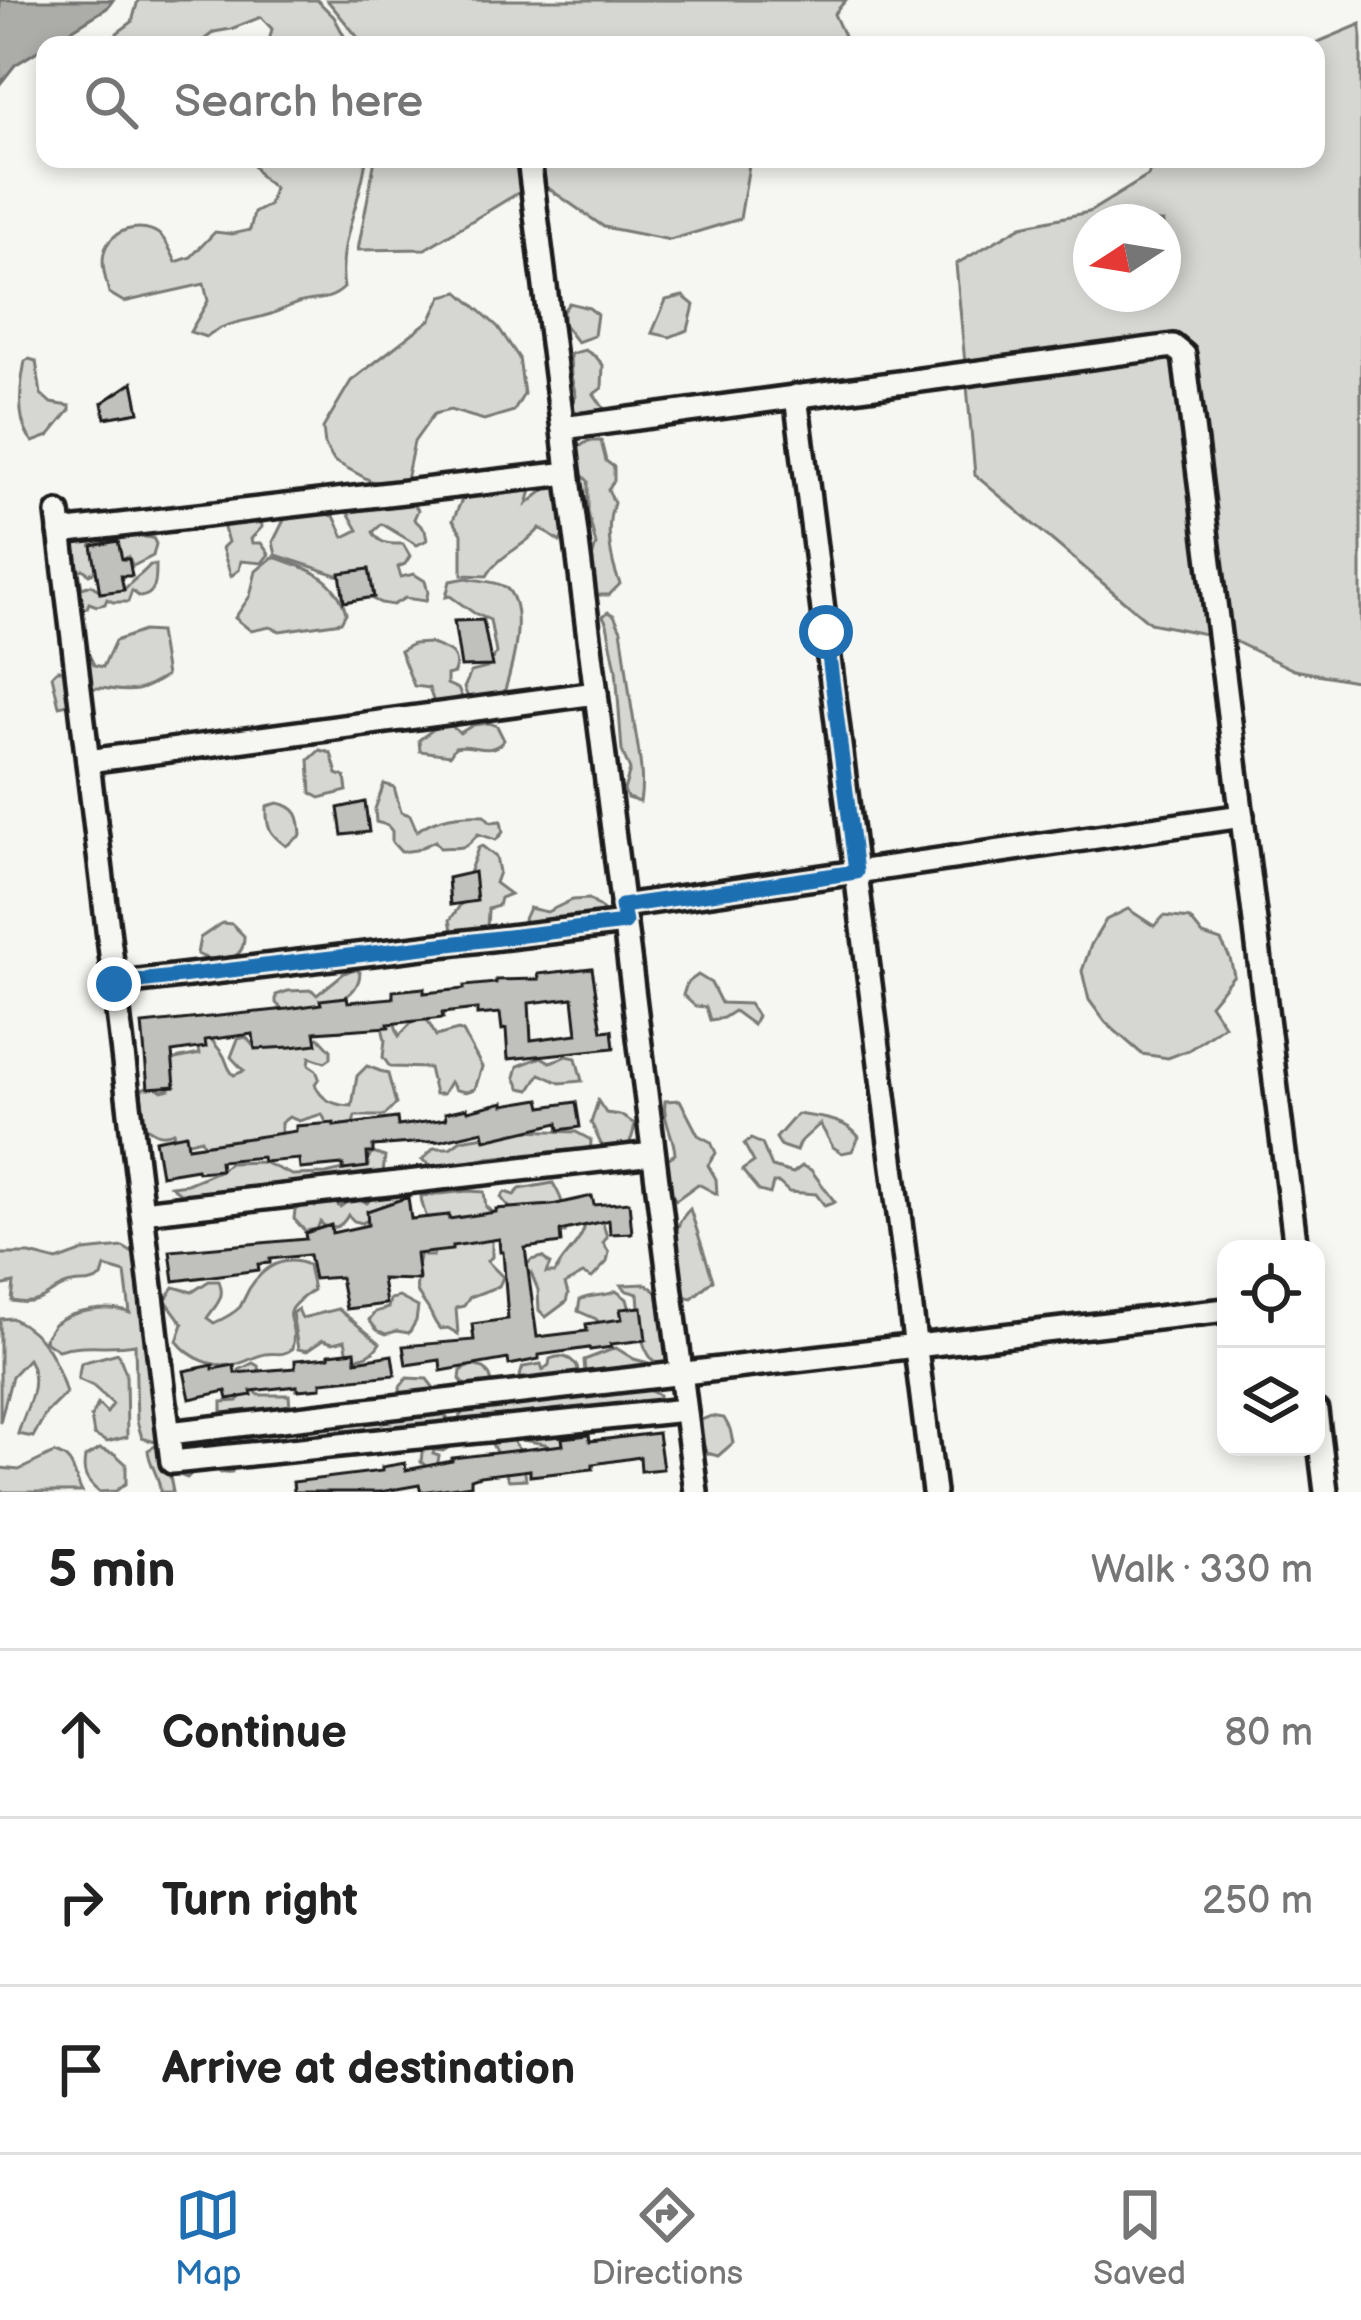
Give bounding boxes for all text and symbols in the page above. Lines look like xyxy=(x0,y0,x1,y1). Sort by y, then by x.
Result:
search box xyxy=(36,36,1325,168)
icon: search xyxy=(78,69,144,135)
text: Search here xyxy=(174,75,423,130)
north arrow xyxy=(1073,204,1181,312)
route start xyxy=(799,605,853,659)
route end xyxy=(87,957,141,1011)
map controls xyxy=(1217,1240,1325,1456)
button: locate xyxy=(1217,1240,1325,1348)
button: layers xyxy=(1217,1348,1325,1456)
text: 5 min xyxy=(48,1540,176,1601)
text: Walk · 330 m xyxy=(1091,1547,1313,1594)
icon: ahead xyxy=(48,1701,114,1767)
text: Continue xyxy=(162,1706,347,1761)
text: 80 m xyxy=(1225,1710,1313,1757)
icon: right xyxy=(48,1869,114,1935)
text: Turn right xyxy=(162,1874,358,1929)
text: 250 m xyxy=(1202,1878,1313,1925)
icon: arrive xyxy=(48,2037,114,2103)
text: Arrive at destination xyxy=(162,2042,575,2097)
tab: Map xyxy=(175,2182,241,2294)
tab: Directions xyxy=(592,2182,743,2294)
tab: Saved xyxy=(1093,2182,1186,2294)

